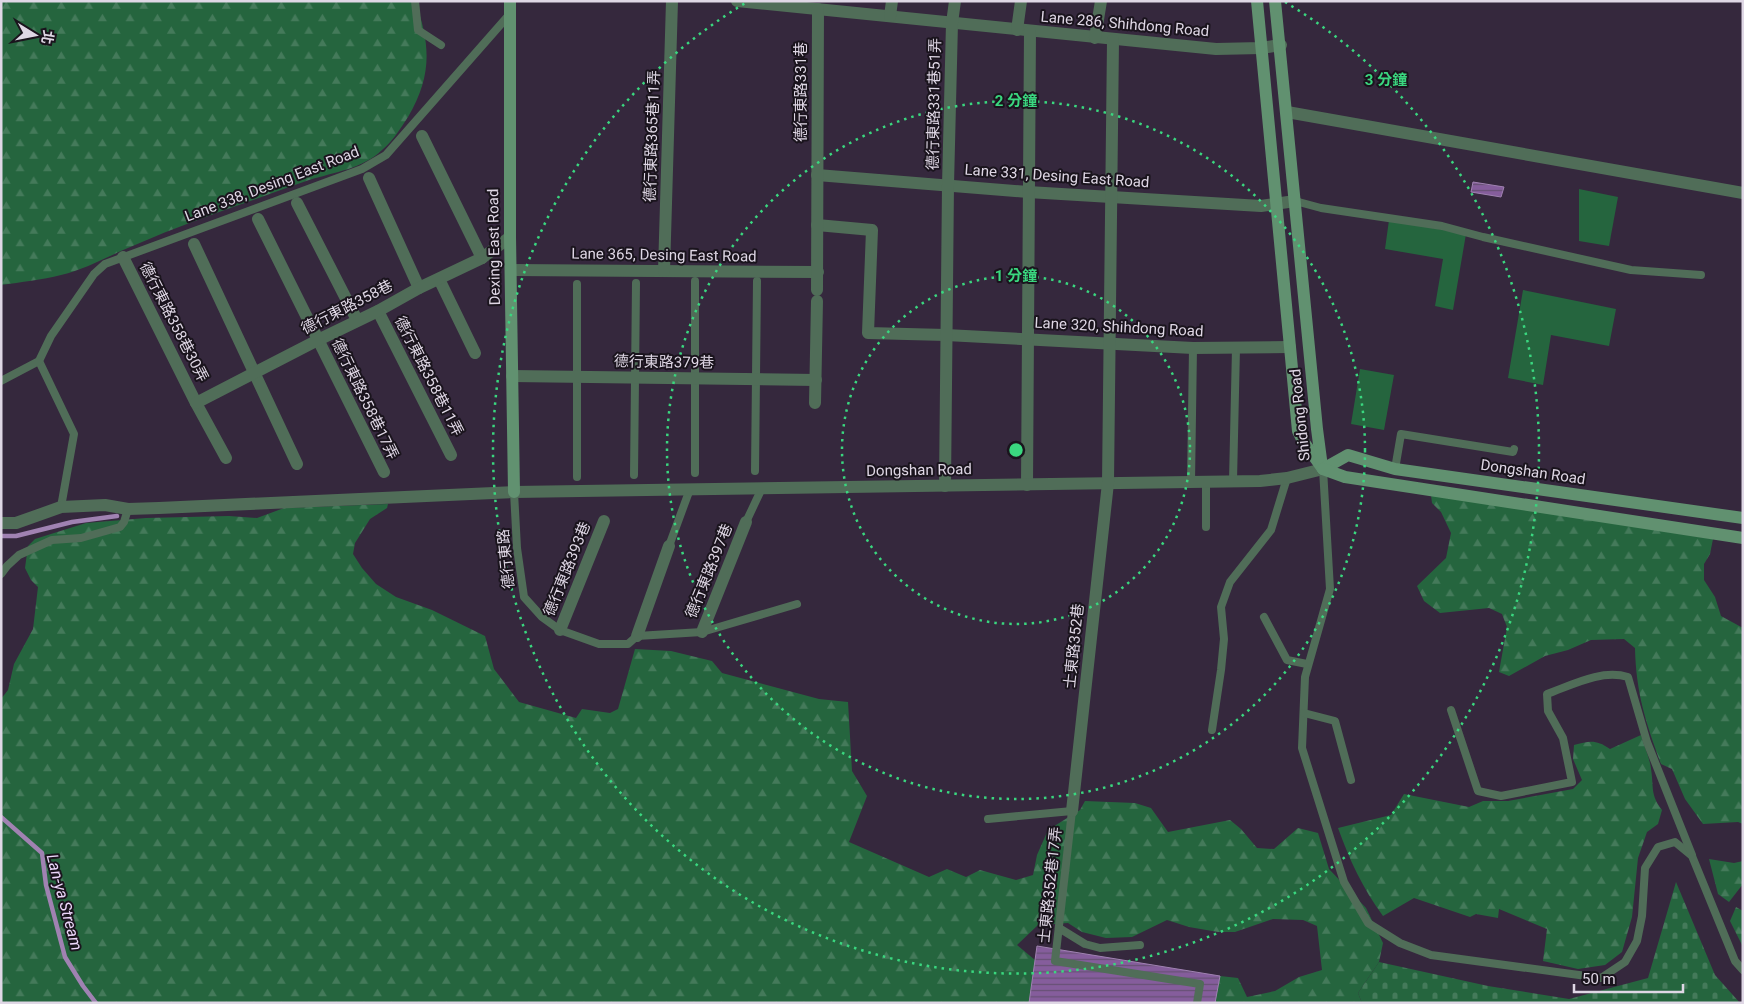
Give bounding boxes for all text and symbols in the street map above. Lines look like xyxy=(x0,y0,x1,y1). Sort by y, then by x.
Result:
street label: Lane 286, Shihdong Road xyxy=(1040,8,1210,40)
north arrow xyxy=(10,10,60,60)
text: 北 xyxy=(39,29,57,46)
street label: 德行東路331巷51弄 xyxy=(924,38,944,170)
street label: 德行東路331巷 xyxy=(792,42,810,142)
street label: 德行東路365巷11弄 xyxy=(641,70,663,202)
text: 3 分鐘 xyxy=(1365,71,1407,89)
text: 2 分鐘 xyxy=(995,92,1037,110)
street label: Lane 338, Desing East Road xyxy=(182,142,362,226)
street label: Lane 331, Desing East Road xyxy=(964,161,1150,191)
street label: Dexing East Road xyxy=(484,188,504,306)
street label: Lane 365, Desing East Road xyxy=(571,244,757,266)
street label: 德行東路358巷30弄 xyxy=(136,259,212,385)
text: 1 分鐘 xyxy=(995,267,1037,285)
street label: 德行東路358巷 xyxy=(298,276,396,338)
street label: 德行東路358巷11弄 xyxy=(391,313,467,439)
street label: Lane 320, Shihdong Road xyxy=(1034,314,1204,340)
street label: 德行東路358巷17弄 xyxy=(328,336,402,462)
street label: 德行東路379巷 xyxy=(614,352,714,372)
street label: Shidong Road xyxy=(1286,368,1314,462)
centre of rings xyxy=(1007,441,1025,459)
street label: Dongshan Road xyxy=(1479,456,1587,488)
street label: Dongshan Road xyxy=(866,460,972,480)
street label: 德行東路393巷 xyxy=(540,519,594,619)
street label: 德行東路397巷 xyxy=(682,521,736,621)
street label: 德行東路 xyxy=(494,528,518,590)
street label: 士東路352巷 xyxy=(1061,603,1087,689)
street label: 士東路352巷17弄 xyxy=(1035,826,1065,944)
water label: Lan-ya Stream xyxy=(43,852,86,952)
scale bar xyxy=(1574,962,1683,994)
text: 50 m xyxy=(1582,970,1616,988)

